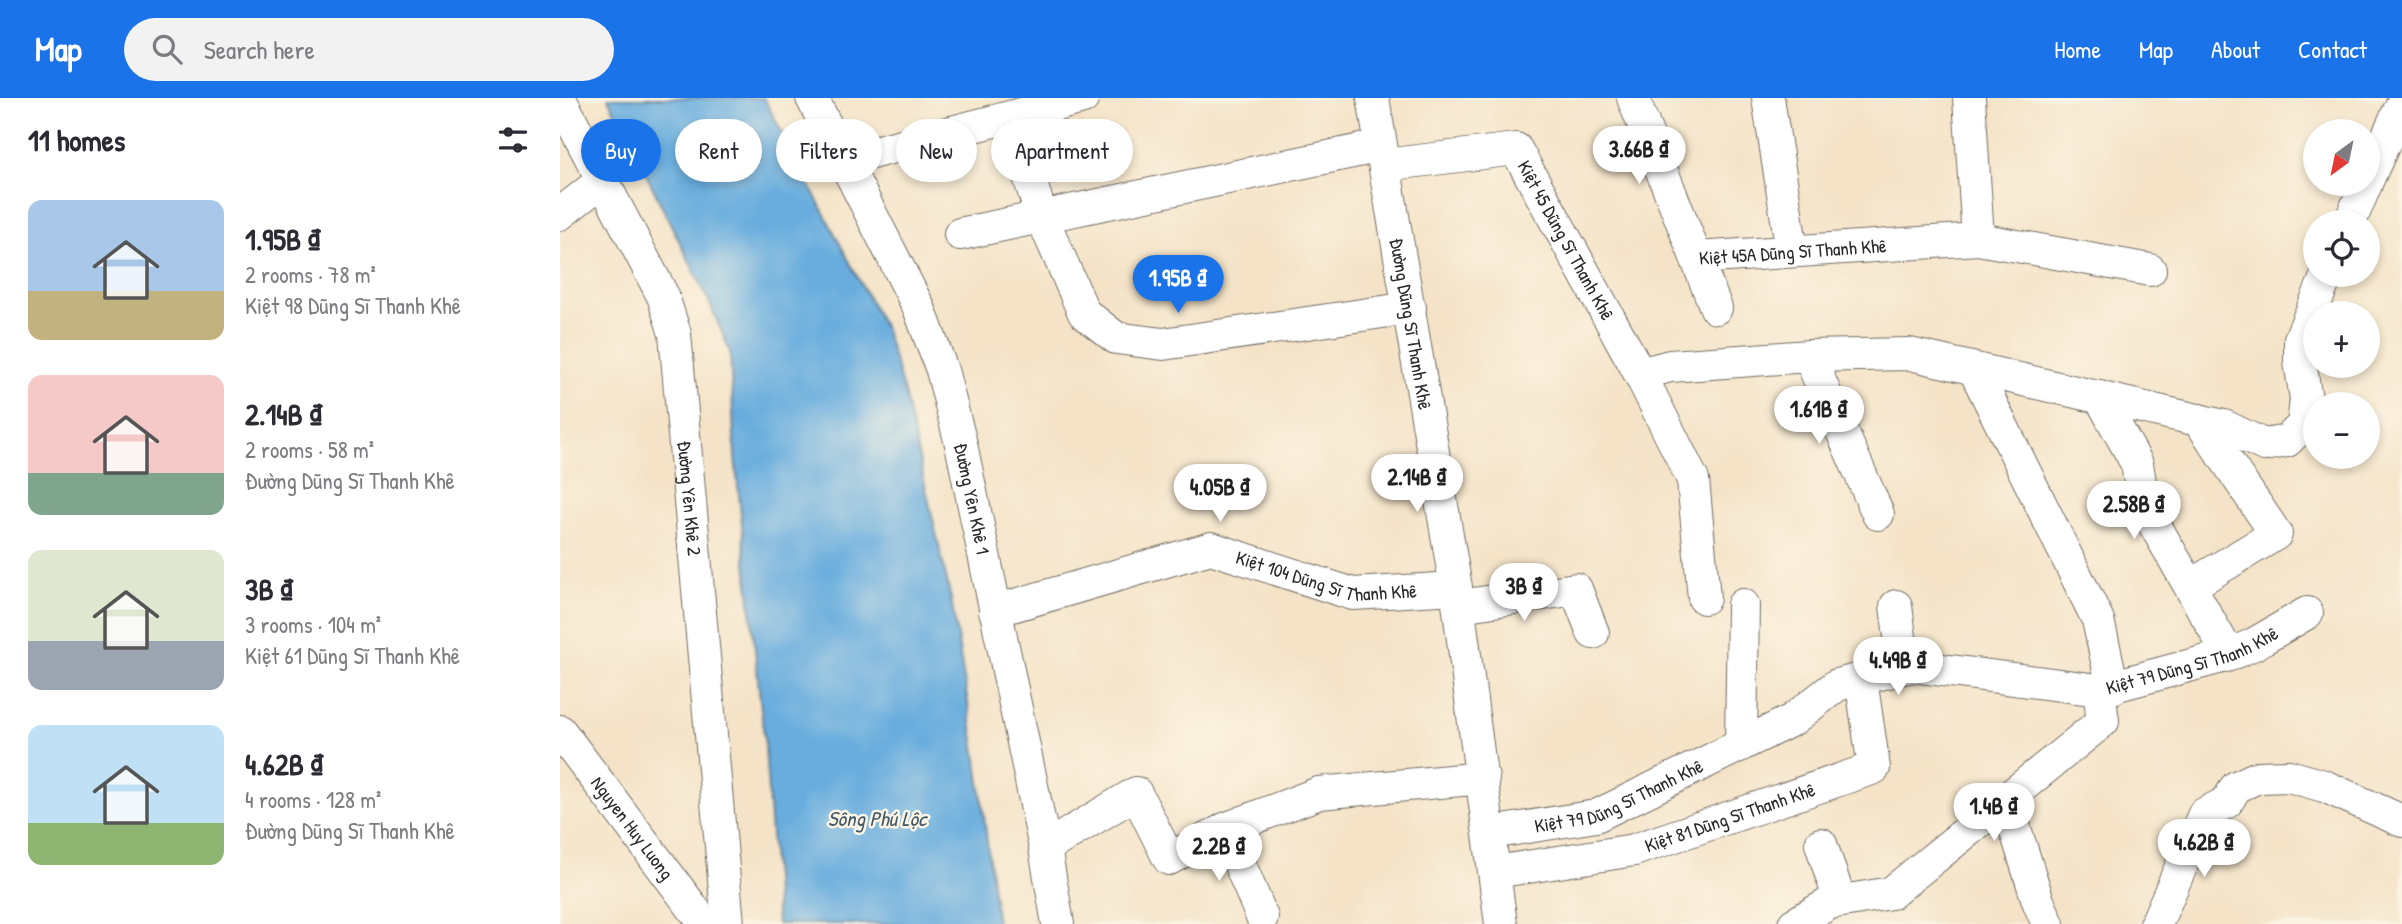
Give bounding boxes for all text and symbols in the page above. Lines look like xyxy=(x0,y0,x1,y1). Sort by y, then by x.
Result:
search box xyxy=(124,18,614,81)
text: Map xyxy=(35,27,82,71)
icon: search xyxy=(148,30,186,68)
text: Search here xyxy=(204,32,315,67)
text: Home xyxy=(2054,33,2101,65)
text: Map xyxy=(2139,33,2173,65)
text: About xyxy=(2211,33,2260,65)
text: Contact xyxy=(2298,33,2367,65)
chip: Buy xyxy=(581,119,661,182)
chip: Rent xyxy=(675,119,762,182)
chip: Filters xyxy=(776,119,882,182)
chip: New xyxy=(896,119,977,182)
chip: Apartment xyxy=(991,119,1133,182)
north arrow xyxy=(2303,119,2380,196)
map controls xyxy=(2303,119,2380,469)
text: 11 homes xyxy=(28,120,125,160)
icon: filters xyxy=(494,121,532,159)
pin: 3.66B ₫ xyxy=(1574,126,1704,186)
text: 3.66B ₫ xyxy=(1609,133,1669,164)
street label: Kiệt 45 Dũng Sĩ Thanh Khê xyxy=(1512,156,1621,325)
button: locate xyxy=(2303,210,2380,287)
text: 1.95B ₫ xyxy=(245,219,321,259)
icon: home xyxy=(84,228,168,312)
street label: Kiệt 45A Dũng Sĩ Thanh Khê xyxy=(1698,232,1888,271)
street label: Đường Dũng Sĩ Thanh Khê xyxy=(1384,236,1439,412)
pin: 1.95B ₫ xyxy=(1113,256,1243,315)
text: 2 rooms · 78 m² xyxy=(245,259,376,290)
text: 1.95B ₫ xyxy=(1149,262,1207,293)
text: Kiệt 98 Dũng Sĩ Thanh Khê xyxy=(245,290,461,321)
button: + xyxy=(2303,301,2380,378)
pin: 1.61B ₫ xyxy=(1754,386,1884,446)
button: − xyxy=(2303,392,2380,469)
text: 1.61B ₫ xyxy=(1790,393,1848,424)
text: 2.14B ₫ xyxy=(245,394,323,434)
icon: home xyxy=(84,403,168,487)
text: 2 rooms · 58 m² xyxy=(245,434,374,465)
street label: Đường Yên Khê 2 xyxy=(672,440,708,557)
street label: Đường Yên Khê 1 xyxy=(948,441,997,557)
pin: 2.14B ₫ xyxy=(1352,454,1482,514)
text: 2.14B ₫ xyxy=(1387,461,1447,492)
pin: 4.05B ₫ xyxy=(1155,464,1285,524)
text: Đường Dũng Sĩ Thanh Khê xyxy=(245,465,455,496)
text: 4.05B ₫ xyxy=(1190,471,1250,502)
pin: 2.58B ₫ xyxy=(2069,482,2199,541)
text: 2.58B ₫ xyxy=(2103,488,2165,519)
street label: Kiệt 104 Dũng Sĩ Thanh Khê xyxy=(1233,544,1418,607)
pin: 3B ₫ xyxy=(1483,564,1565,623)
text: 3B ₫ xyxy=(245,569,294,609)
text: 3B ₫ xyxy=(1505,570,1543,601)
icon: home xyxy=(84,578,168,662)
text: 3 rooms · 104 m² xyxy=(245,609,381,640)
street label: Kiệt 79 Dũng Sĩ Thanh Khê xyxy=(2103,620,2283,701)
pin: 4.49B ₫ xyxy=(1833,638,1963,697)
text: Kiệt 61 Dũng Sĩ Thanh Khê xyxy=(245,640,460,671)
text: 4.49B ₫ xyxy=(1869,644,1927,675)
text: 4.62B ₫ xyxy=(245,744,324,784)
street label: Kiệt 79 Dũng Sĩ Thanh Khê xyxy=(1533,752,1708,839)
icon: home xyxy=(84,753,168,837)
street label: Nguyen Huy Luong xyxy=(585,771,680,885)
street label: Kiệt 81 Dũng Sĩ Thanh Khê xyxy=(1641,776,1819,858)
text: 4 rooms · 128 m² xyxy=(245,784,381,815)
pin: 1.4B ₫ xyxy=(1937,784,2051,843)
text: 1.4B ₫ xyxy=(1970,790,2018,821)
water label: Sông Phú Lộc xyxy=(828,804,929,833)
text: Đường Dũng Sĩ Thanh Khê xyxy=(245,815,455,846)
pin: 4.62B ₫ xyxy=(2139,820,2269,879)
pin: 2.2B ₫ xyxy=(1162,824,1276,883)
text: 4.62B ₫ xyxy=(2174,826,2234,857)
text: 2.2B ₫ xyxy=(1192,830,1246,861)

